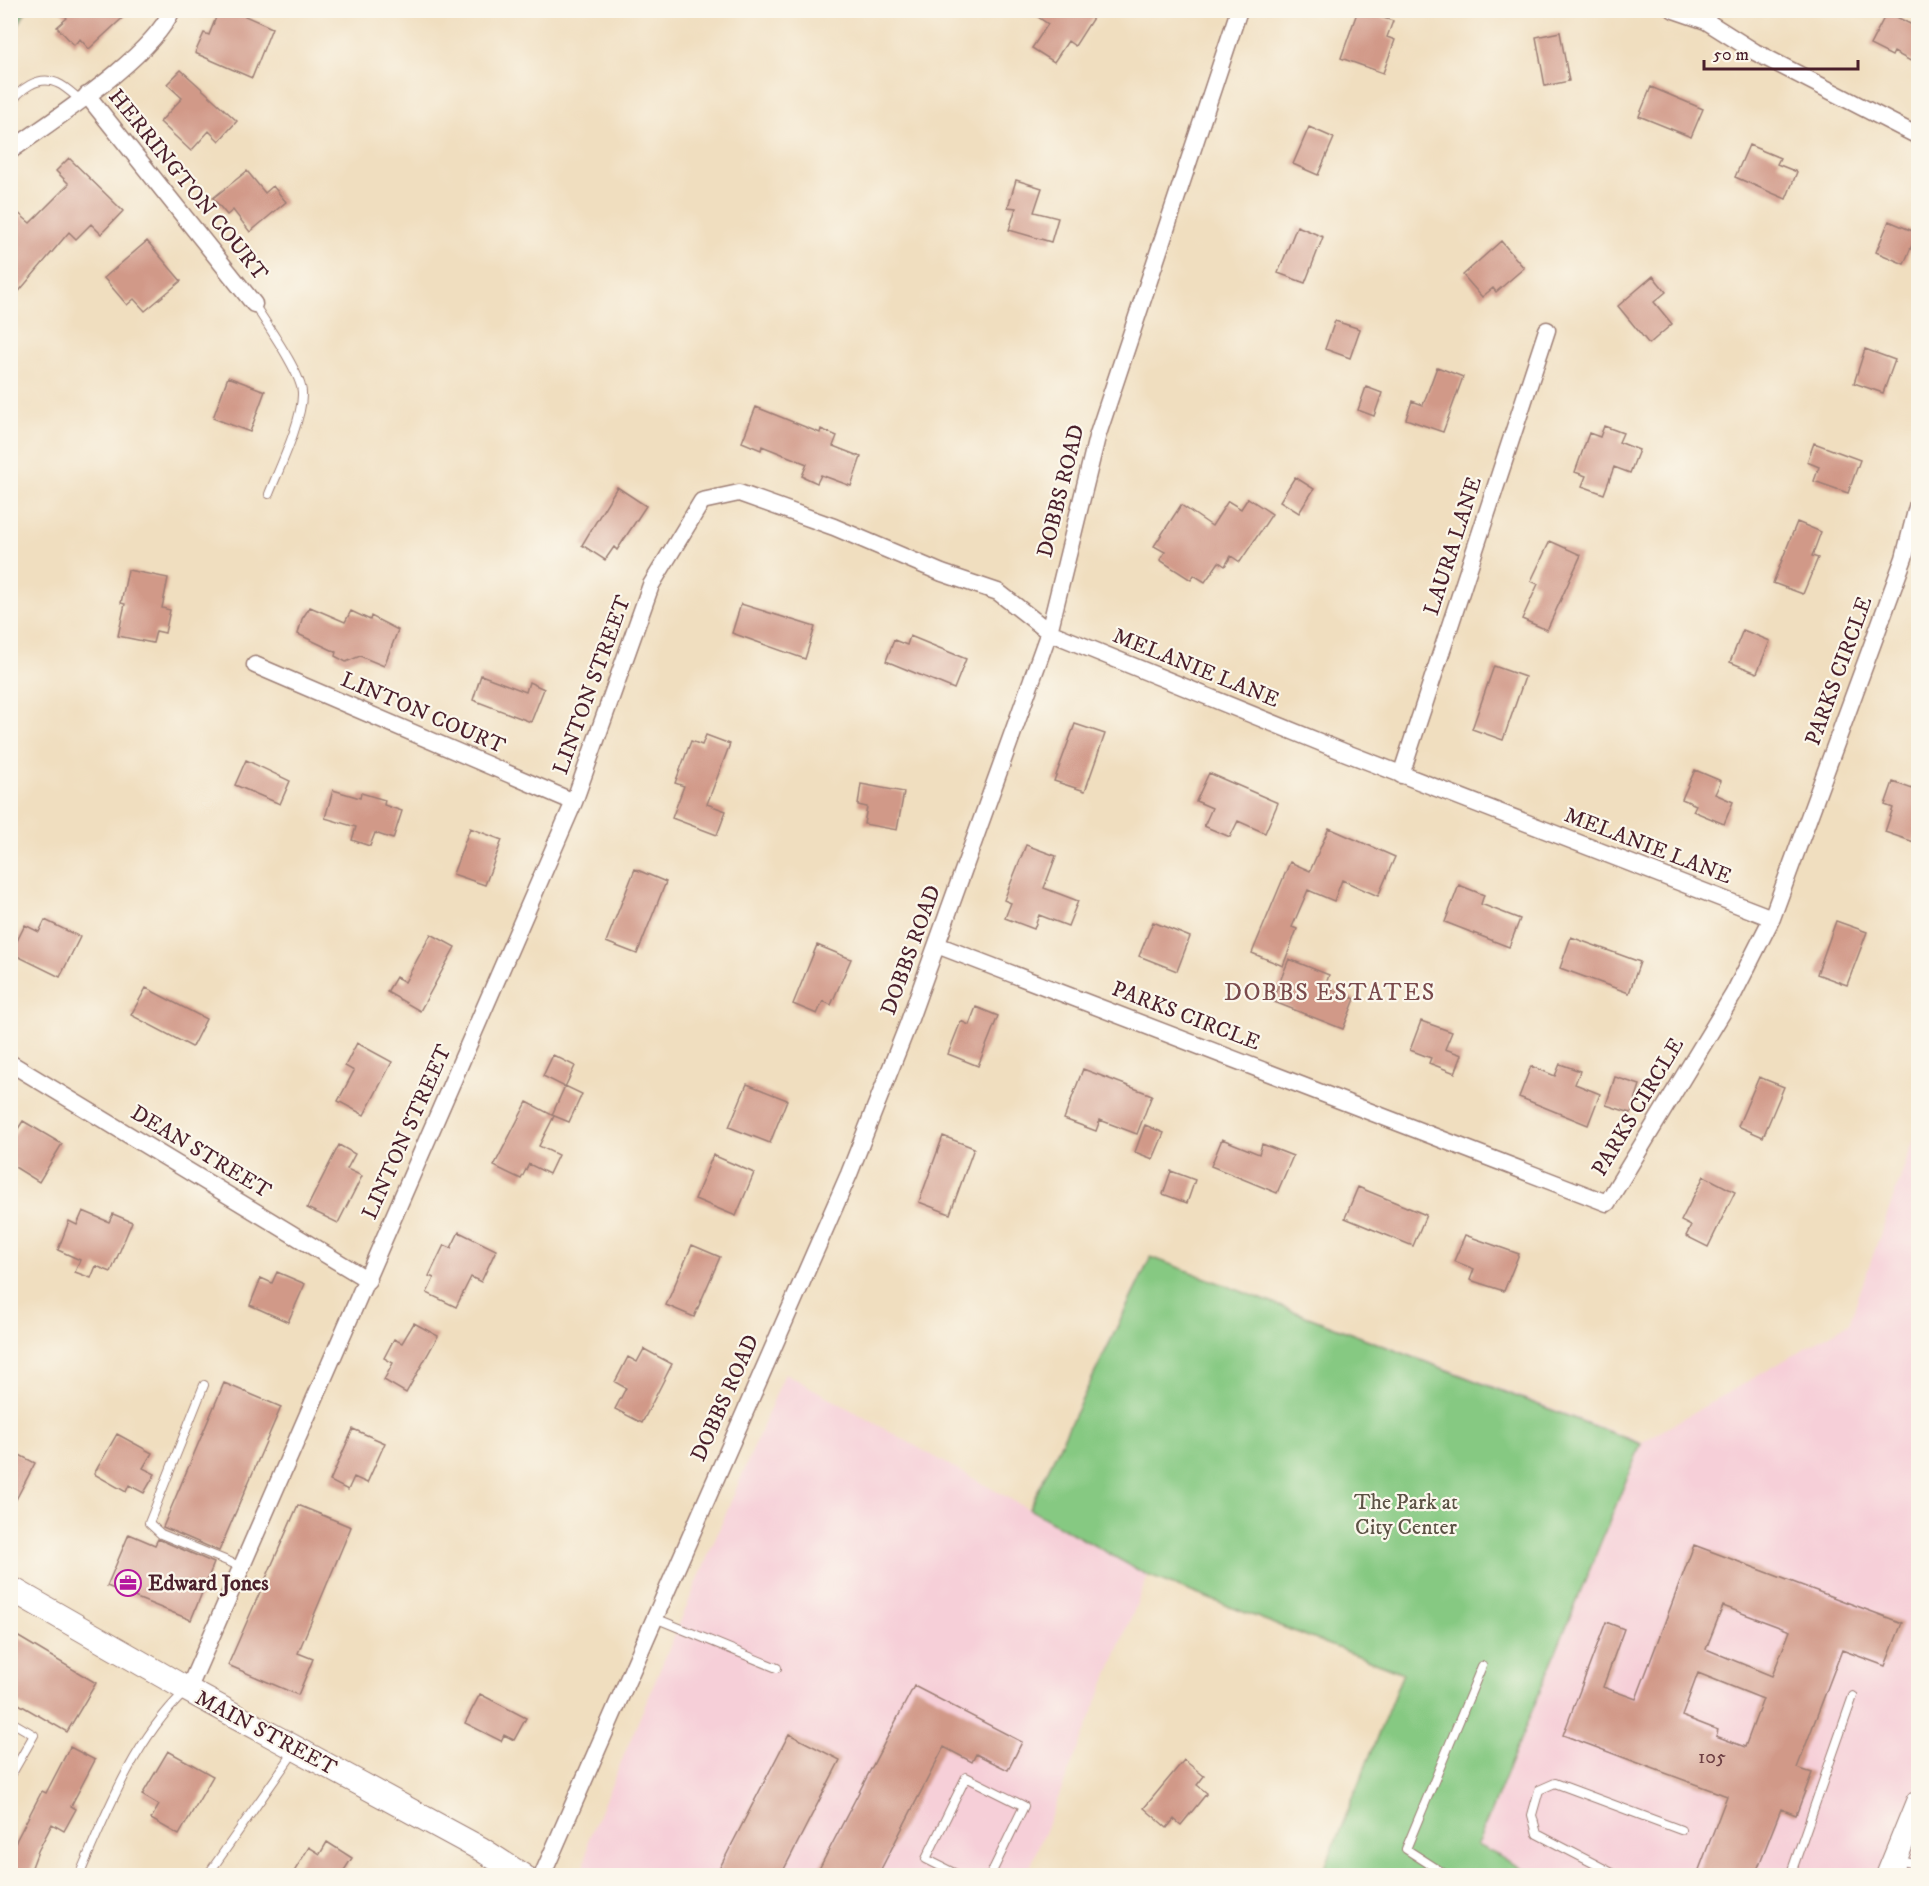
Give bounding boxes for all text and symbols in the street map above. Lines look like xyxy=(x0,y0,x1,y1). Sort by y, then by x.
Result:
scale bar xyxy=(1704,33,1858,71)
text: 50 m xyxy=(1713,44,1749,66)
street label: HERRINGTON COURT xyxy=(102,84,274,287)
street label: DOBBS ROAD xyxy=(1031,422,1091,560)
street label: LAURA LANE xyxy=(1418,473,1488,619)
street label: LINTON STREET xyxy=(547,592,637,778)
street label: PARKS CIRCLE xyxy=(1800,593,1878,749)
street label: MELANIE LANE xyxy=(1109,622,1283,714)
street label: LINTON COURT xyxy=(337,666,510,760)
street label: MELANIE LANE xyxy=(1560,802,1736,890)
street label: DOBBS ROAD xyxy=(875,881,947,1019)
street label: PARKS CIRCLE xyxy=(1108,975,1264,1057)
district label: DOBBS ESTATES xyxy=(1224,978,1436,1008)
street label: PARKS CIRCLE xyxy=(1586,1033,1690,1181)
street label: LINTON STREET xyxy=(356,1040,458,1224)
street label: DEAN STREET xyxy=(126,1099,276,1205)
street label: DOBBS ROAD xyxy=(685,1330,765,1466)
park label: The Park at City Center xyxy=(1354,1489,1458,1541)
office icon: Edward Jones xyxy=(113,1568,143,1598)
place label: Edward Jones xyxy=(148,1570,269,1597)
street label: MAIN STREET xyxy=(191,1684,342,1782)
house number: 105 xyxy=(1698,1745,1726,1770)

